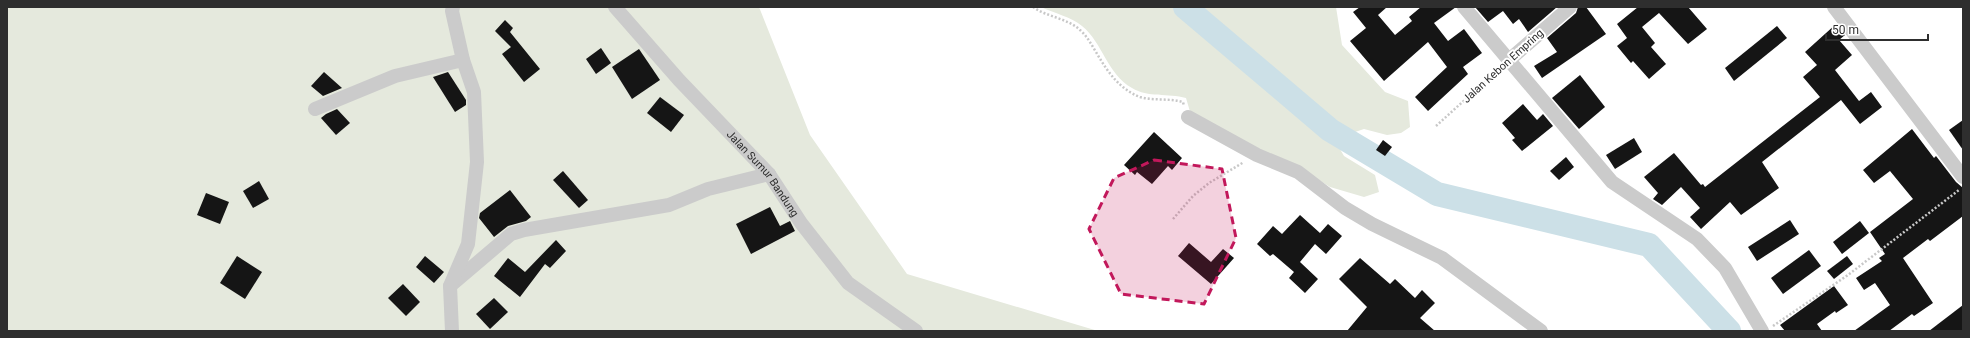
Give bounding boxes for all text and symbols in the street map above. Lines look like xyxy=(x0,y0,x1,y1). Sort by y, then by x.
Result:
scale bar xyxy=(1826,16,1928,42)
text: 50 m xyxy=(1832,23,1859,37)
street label: Jalan Kebon Empring xyxy=(1460,26,1546,106)
street label: Jalan Sumur Bandung xyxy=(724,128,802,219)

